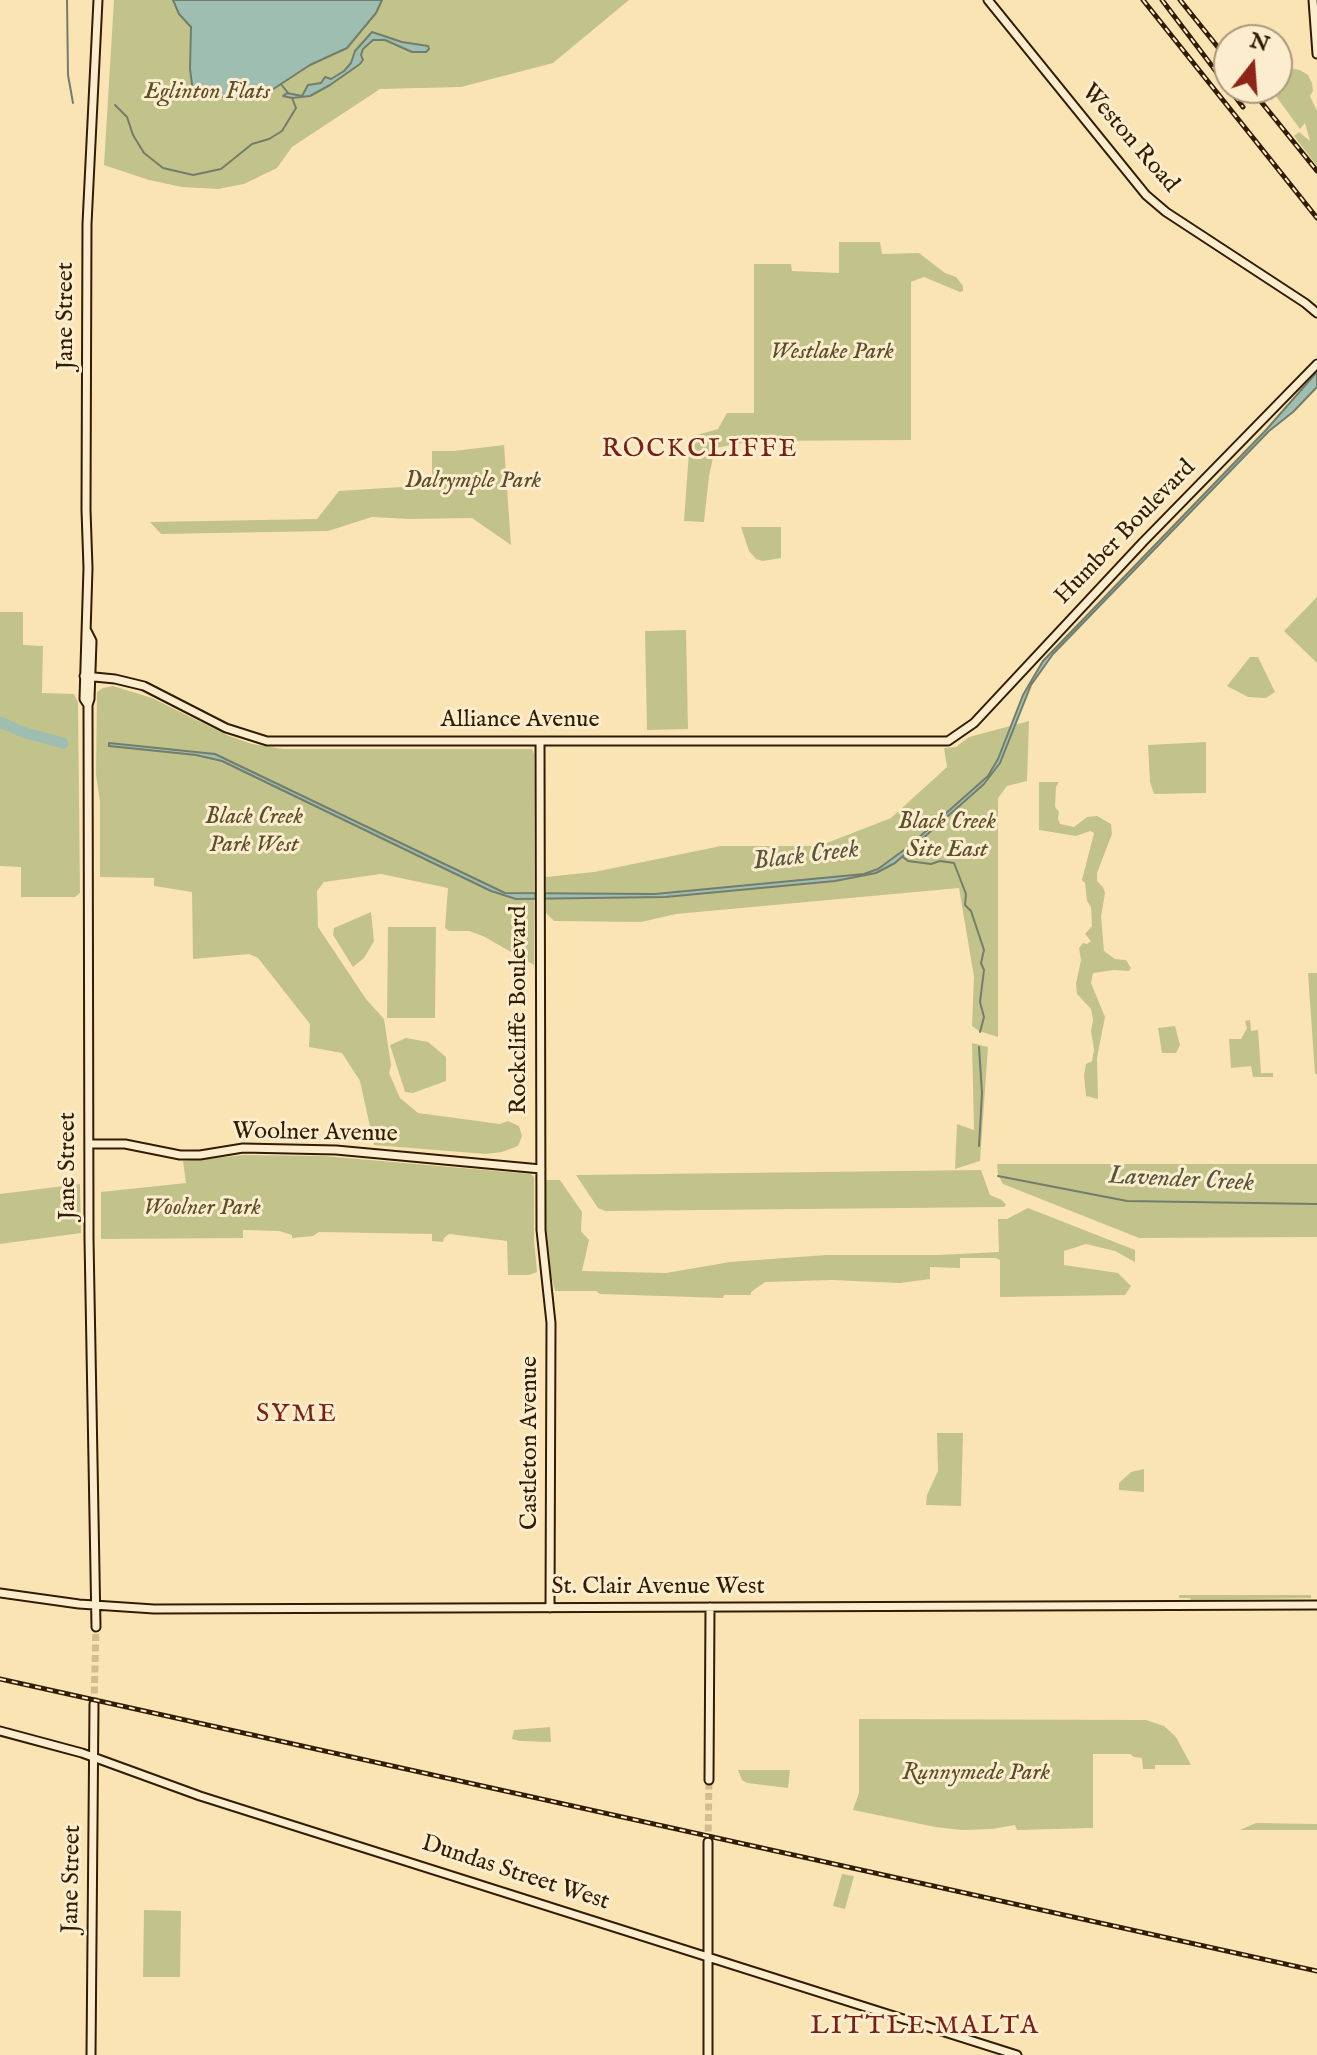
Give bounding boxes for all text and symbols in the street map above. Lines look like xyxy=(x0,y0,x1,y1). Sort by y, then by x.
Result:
north arrow xyxy=(1213,24,1293,104)
text: N xyxy=(1246,27,1273,59)
park label: Eglinton Flats xyxy=(144,79,270,107)
street label: Weston Road xyxy=(1074,79,1184,199)
street label: Jane Street xyxy=(53,262,81,370)
park label: Westlake Park xyxy=(770,339,894,367)
district label: ROCKCLIFFE xyxy=(602,435,798,467)
street label: Humber Boulevard xyxy=(1050,455,1202,611)
park label: Dalrymple Park xyxy=(405,468,541,496)
street label: Alliance Avenue xyxy=(441,707,599,735)
park label: Black Creek Park West xyxy=(205,804,303,860)
park label: Black Creek Site East xyxy=(898,809,996,865)
water label: Black Creek xyxy=(751,835,861,879)
street label: Rockcliffe Boulevard xyxy=(506,905,534,1115)
street label: Jane Street xyxy=(55,1112,83,1220)
street label: Woolner Avenue xyxy=(232,1118,398,1150)
water label: Lavender Creek xyxy=(1107,1162,1255,1200)
park label: Woolner Park xyxy=(143,1195,261,1223)
street label: Castleton Avenue xyxy=(517,1356,545,1530)
district label: SYME xyxy=(256,1400,338,1432)
street label: St. Clair Avenue West xyxy=(551,1574,765,1602)
park label: Runnymede Park xyxy=(902,1760,1050,1788)
street label: Jane Street xyxy=(58,1825,88,1933)
street label: Dundas Street West xyxy=(418,1830,612,1918)
district label: LITTLE MALTA xyxy=(810,2012,1040,2044)

